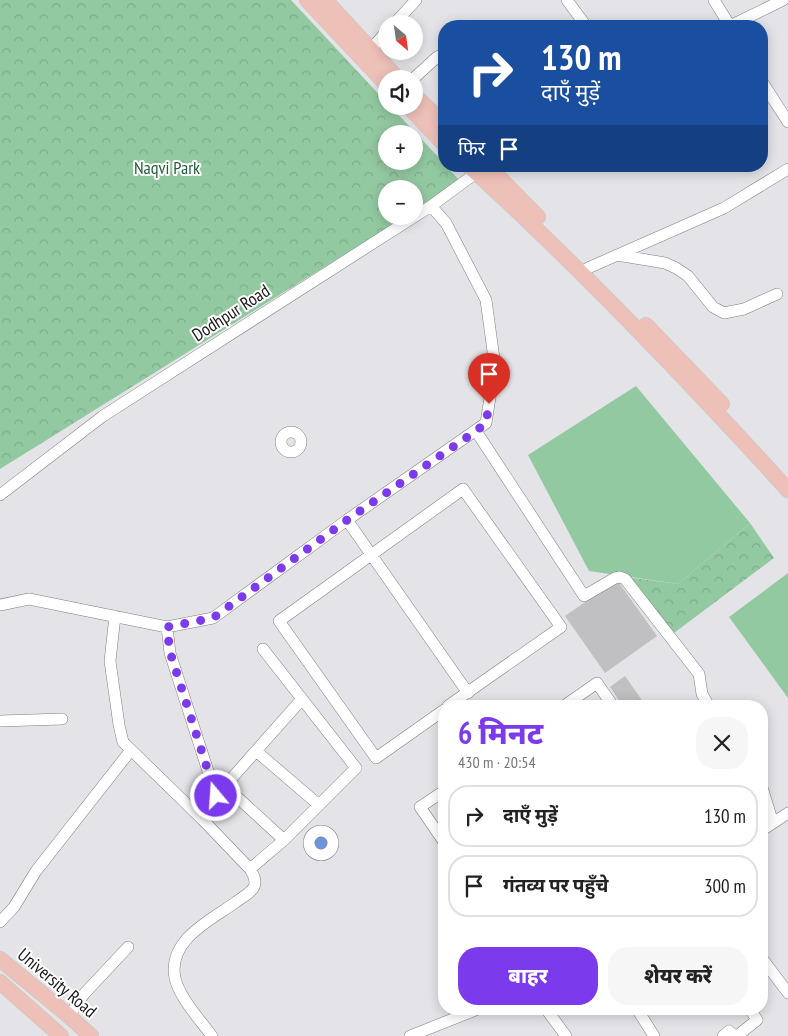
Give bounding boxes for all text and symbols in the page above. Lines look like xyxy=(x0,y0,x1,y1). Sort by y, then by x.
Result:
north arrow xyxy=(378,15,422,60)
map controls xyxy=(378,15,423,225)
text: 130 m xyxy=(541,34,622,80)
icon: right xyxy=(458,40,523,105)
button: sound xyxy=(378,70,423,115)
text: दाएँ मुड़ें xyxy=(541,78,600,106)
button: + xyxy=(378,125,423,170)
icon: arrive xyxy=(495,135,523,163)
text: फिर xyxy=(458,136,485,160)
park label: Naqvi Park xyxy=(134,156,200,179)
button: − xyxy=(378,180,423,225)
street label: Dodhpur Road xyxy=(188,279,274,346)
pin xyxy=(468,353,510,404)
icon: arrive xyxy=(475,360,503,388)
text: 6 मिनट xyxy=(458,713,543,752)
button: close xyxy=(696,717,748,769)
text: 430 m · 20:54 xyxy=(458,752,536,772)
position arrow xyxy=(189,769,241,821)
icon: right xyxy=(460,802,488,830)
text: दाएँ मुड़ें xyxy=(503,803,558,827)
text: 130 m xyxy=(704,804,746,828)
icon: arrive xyxy=(460,872,488,900)
text: गंतव्य पर पहुँचे xyxy=(503,873,608,897)
text: 300 m xyxy=(704,874,746,898)
street label: University Road xyxy=(13,943,102,1022)
button: बाहर xyxy=(458,947,598,1005)
button: शेयर करें xyxy=(608,947,748,1005)

